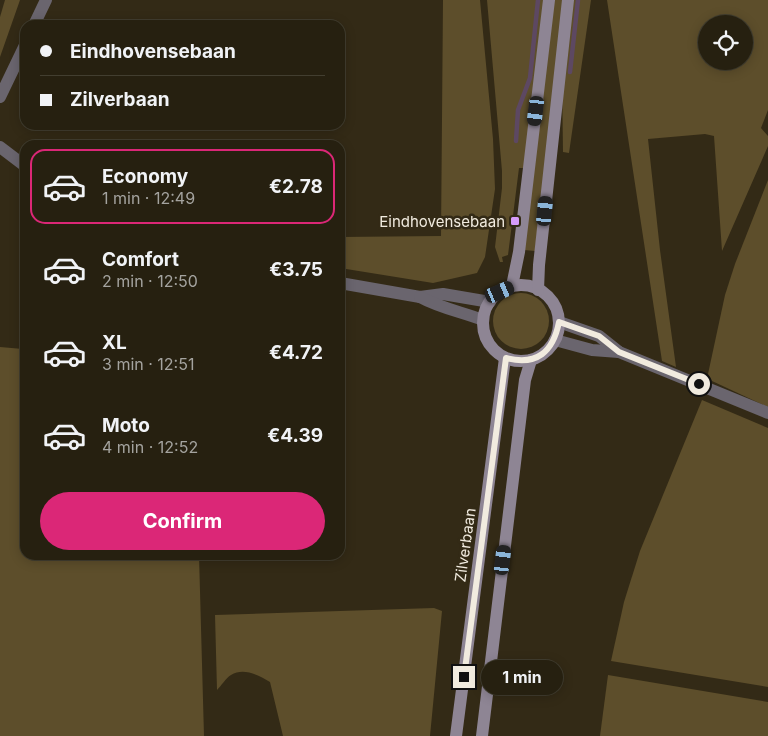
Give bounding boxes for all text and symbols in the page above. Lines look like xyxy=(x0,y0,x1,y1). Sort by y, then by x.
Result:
map controls xyxy=(698,15,753,70)
button: locate xyxy=(698,15,753,70)
text: Eindhovensebaan xyxy=(70,40,236,63)
text: Zilverbaan xyxy=(70,88,170,111)
car xyxy=(526,95,545,127)
icon: car xyxy=(42,164,87,209)
text: Economy xyxy=(102,165,188,188)
text: €2.78 xyxy=(269,175,323,198)
text: 1 min · 12:49 xyxy=(102,188,195,208)
car xyxy=(535,195,554,227)
place label: Eindhovensebaan xyxy=(379,212,505,231)
marker: Eindhovensebaan xyxy=(509,215,521,227)
icon: car xyxy=(42,247,87,292)
text: Comfort xyxy=(102,248,179,271)
text: €3.75 xyxy=(269,258,323,281)
text: 2 min · 12:50 xyxy=(102,271,198,291)
car xyxy=(483,279,516,305)
icon: car xyxy=(42,330,87,375)
text: XL xyxy=(102,331,127,354)
text: €4.72 xyxy=(269,341,323,364)
text: 3 min · 12:51 xyxy=(102,354,194,374)
route start xyxy=(688,373,710,395)
icon: car xyxy=(42,413,87,458)
text: Moto xyxy=(102,414,150,437)
text: €4.39 xyxy=(267,424,323,447)
text: 4 min · 12:52 xyxy=(102,437,198,457)
button: Confirm xyxy=(40,492,325,550)
street label: Zilverbaan xyxy=(450,507,480,583)
car xyxy=(493,544,512,576)
callout: 1 min xyxy=(482,660,564,694)
route end xyxy=(453,666,475,688)
text: 1 min xyxy=(502,667,542,687)

